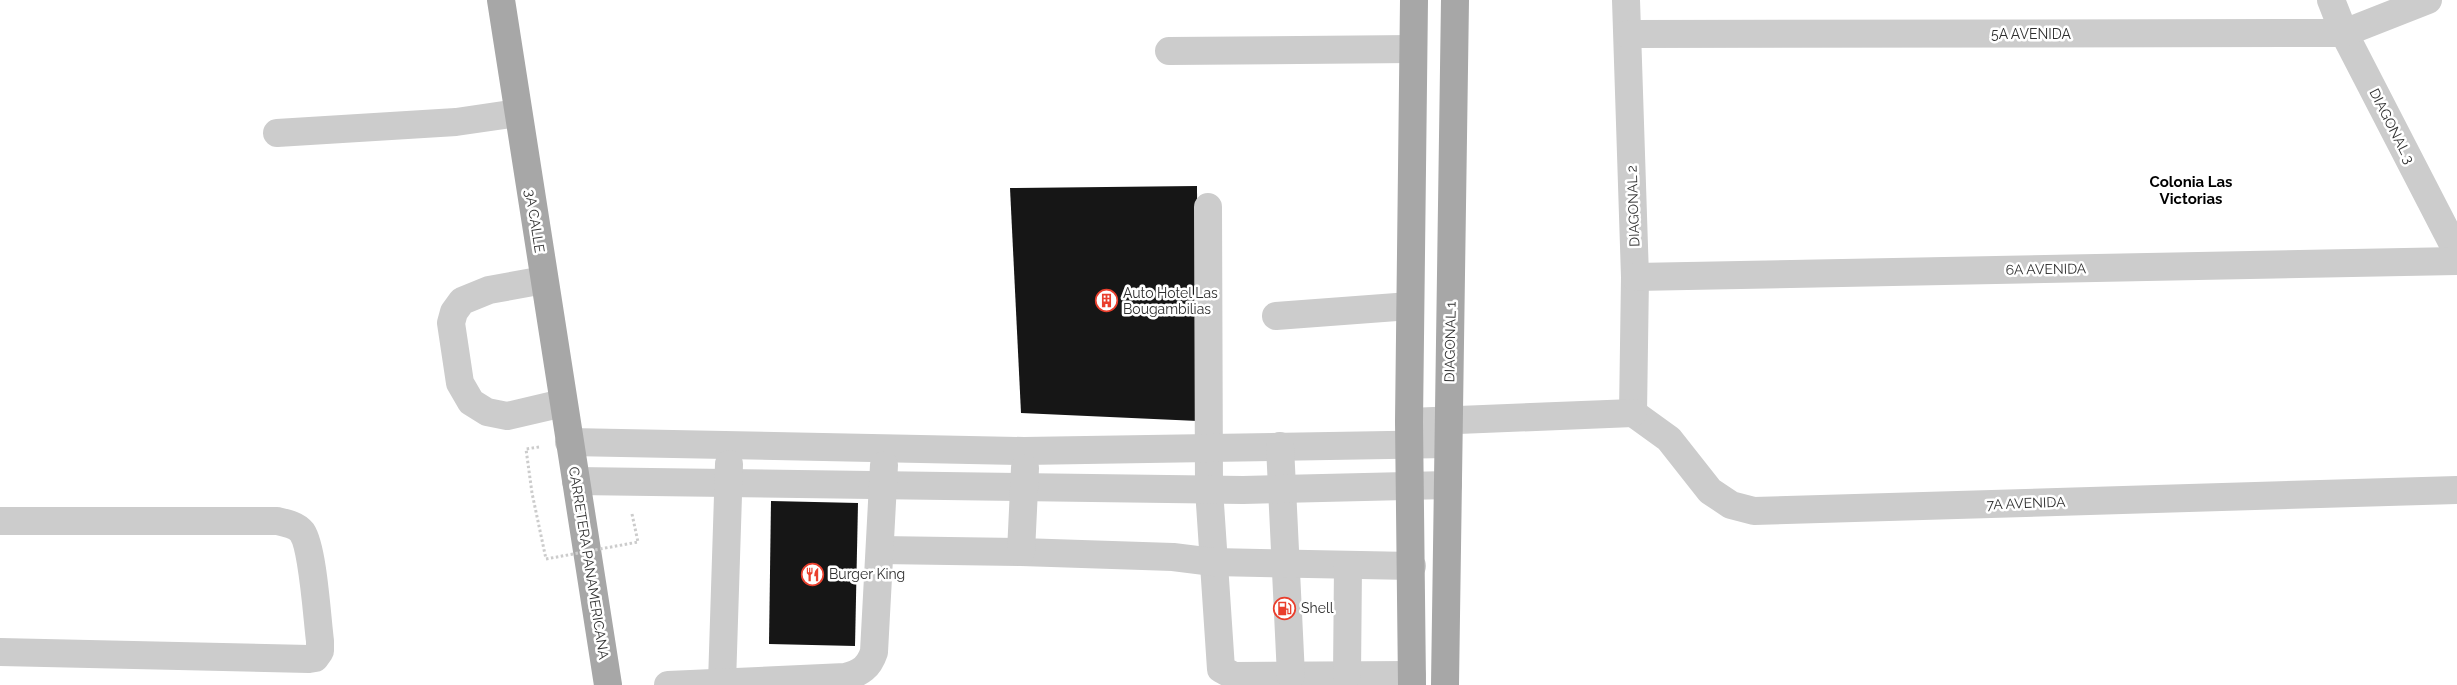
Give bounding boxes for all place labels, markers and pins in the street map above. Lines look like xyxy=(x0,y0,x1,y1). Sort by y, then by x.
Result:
place label: Auto Hotel Las Bougambilias xyxy=(1123,285,1218,317)
building icon: Auto Hotel Las Bougambilias xyxy=(1095,289,1119,313)
restaurant icon: Burger King xyxy=(801,562,825,586)
place label: Burger King xyxy=(829,566,905,582)
fuel station icon: Shell xyxy=(1273,596,1297,620)
place label: Shell xyxy=(1301,600,1334,616)

